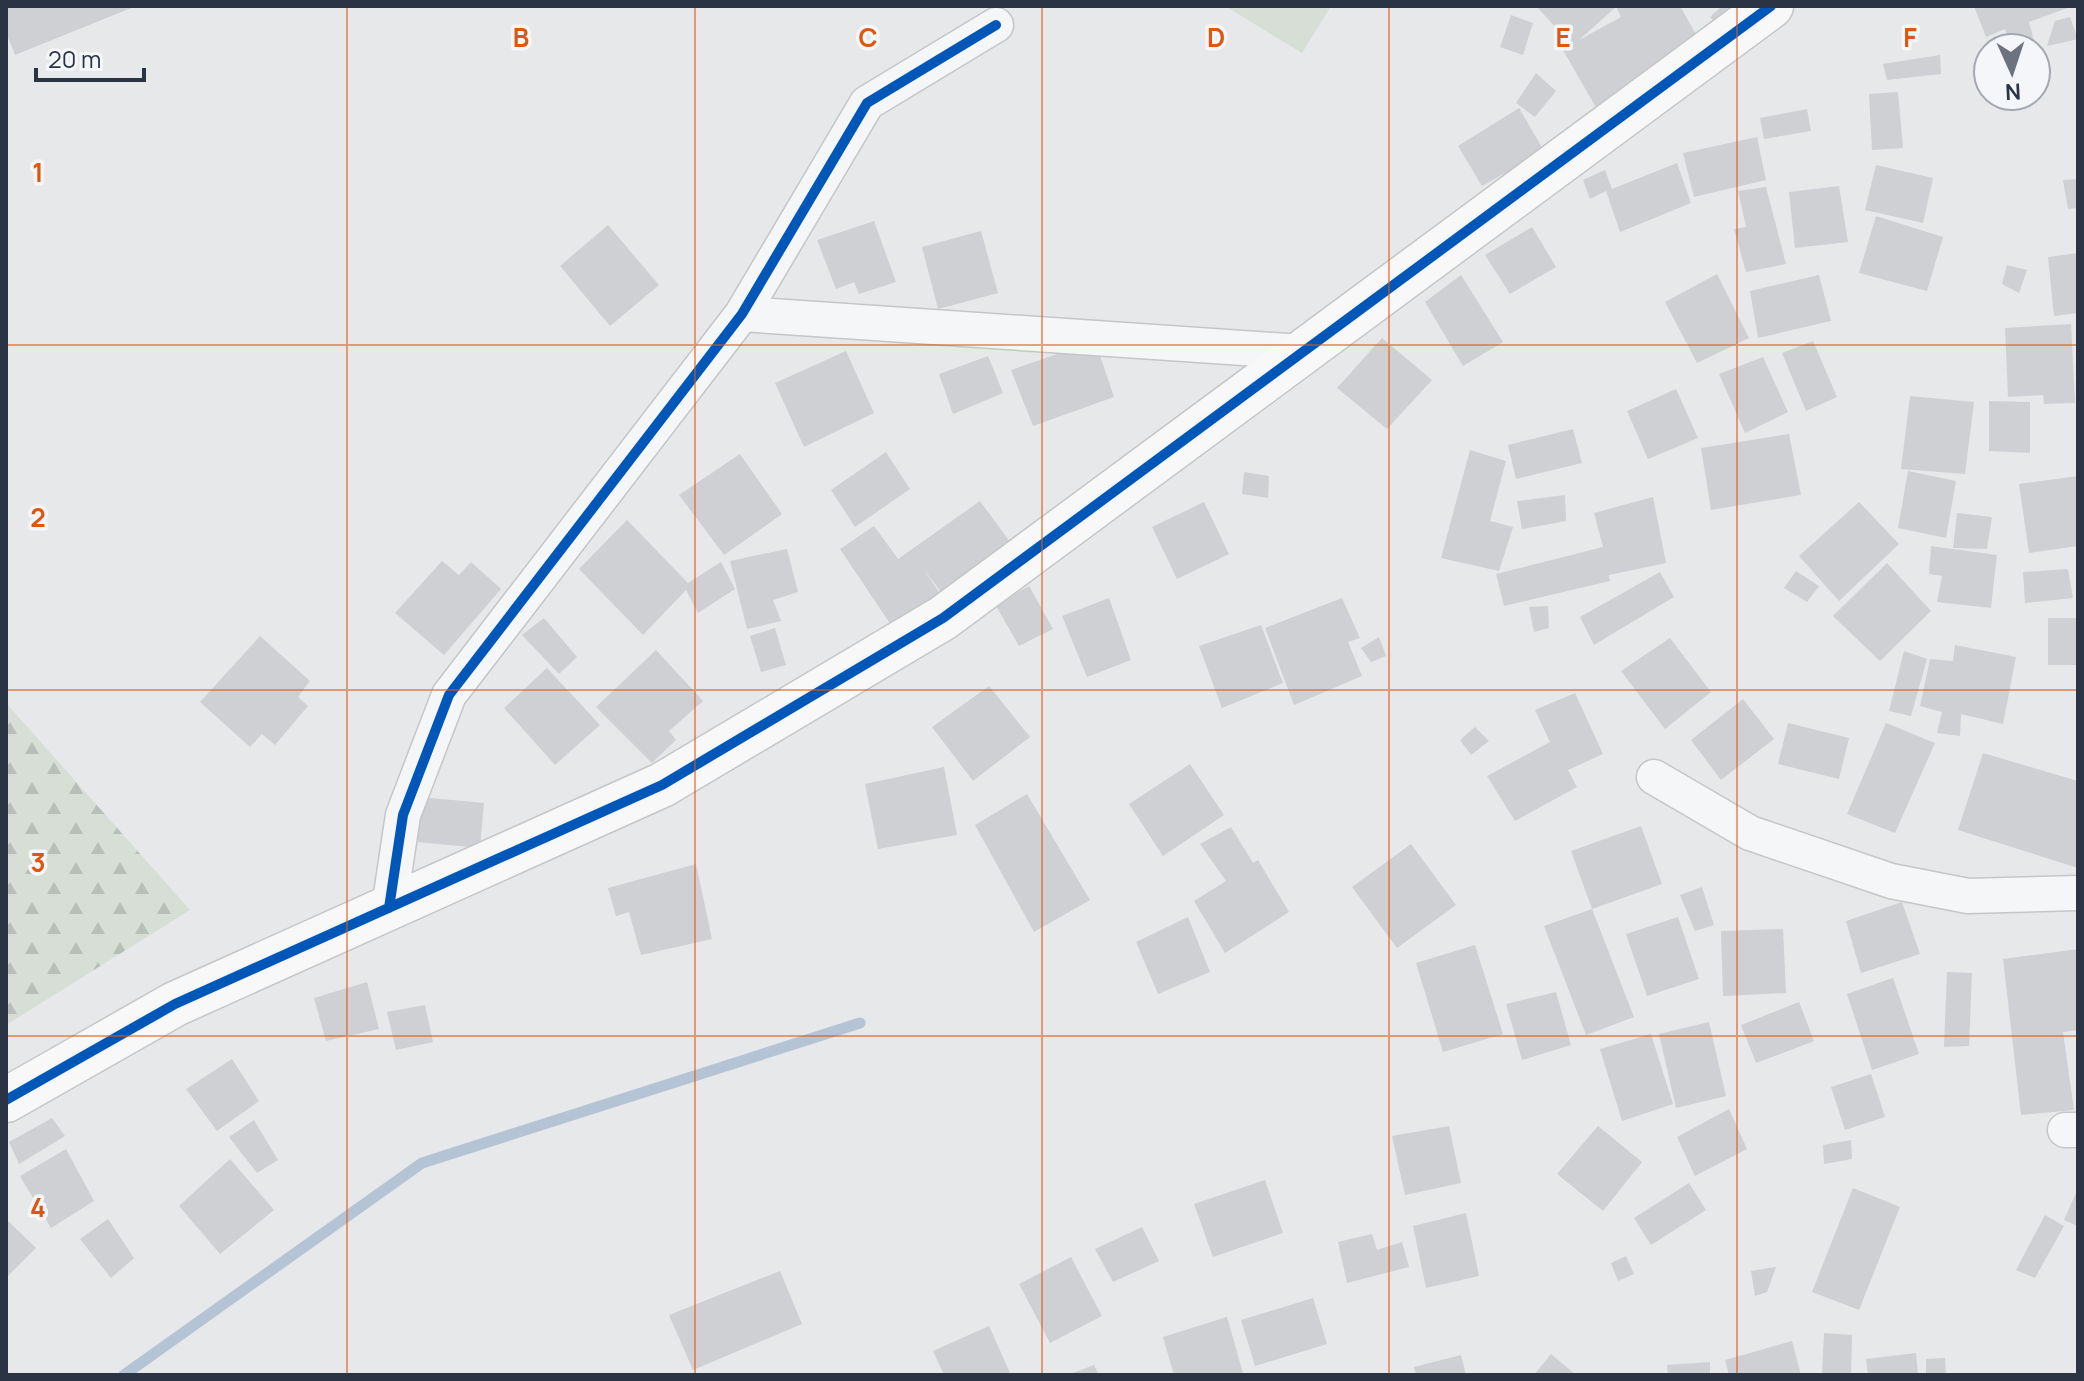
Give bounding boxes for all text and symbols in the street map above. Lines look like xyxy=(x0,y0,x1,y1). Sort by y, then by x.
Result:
text: B xyxy=(513,19,529,55)
text: C xyxy=(858,19,878,55)
text: D xyxy=(1207,19,1225,55)
text: E xyxy=(1555,19,1571,55)
text: F xyxy=(1903,19,1917,55)
scale bar xyxy=(36,32,144,82)
north arrow xyxy=(1972,32,2052,112)
text: 20 m xyxy=(48,42,101,75)
text: N xyxy=(2004,77,2022,107)
text: 1 xyxy=(32,154,44,190)
text: 2 xyxy=(30,499,46,535)
text: 3 xyxy=(30,844,46,880)
text: 4 xyxy=(30,1189,46,1225)

